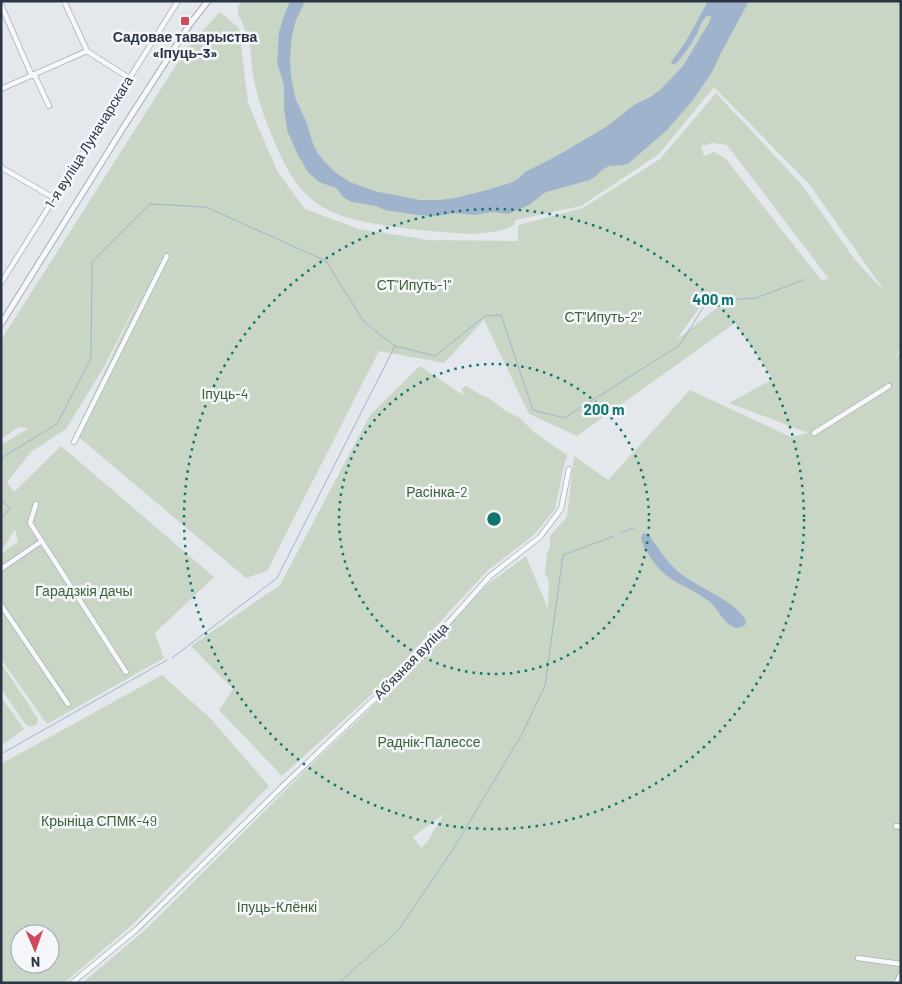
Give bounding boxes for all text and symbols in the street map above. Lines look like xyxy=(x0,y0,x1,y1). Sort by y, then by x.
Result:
marker: Садовае таварыства «Іпуць-3» xyxy=(179,15,191,27)
place label: Садовае таварыства «Іпуць-3» xyxy=(113,28,257,61)
street label: 1-я вуліца Луначарскага xyxy=(41,72,136,211)
park label: СТ"Ипуть-1" xyxy=(377,276,451,293)
text: 400 m xyxy=(692,290,734,308)
park label: СТ"Ипуть-2" xyxy=(565,308,642,325)
park label: Іпуць-4 xyxy=(201,385,249,402)
text: 200 m xyxy=(583,400,625,418)
park label: Расінка-2 xyxy=(406,483,468,500)
centre of rings xyxy=(485,510,503,528)
park label: Гарадзкія дачы xyxy=(35,582,133,599)
street label: Абʼязная вуліца xyxy=(370,619,452,703)
park label: Раднік-Палессе xyxy=(378,733,481,750)
park label: Крыніца СПМК-49 xyxy=(41,812,157,829)
park label: Іпуць-Клёнкі xyxy=(237,898,317,915)
north arrow xyxy=(10,924,60,974)
text: N xyxy=(31,954,40,971)

